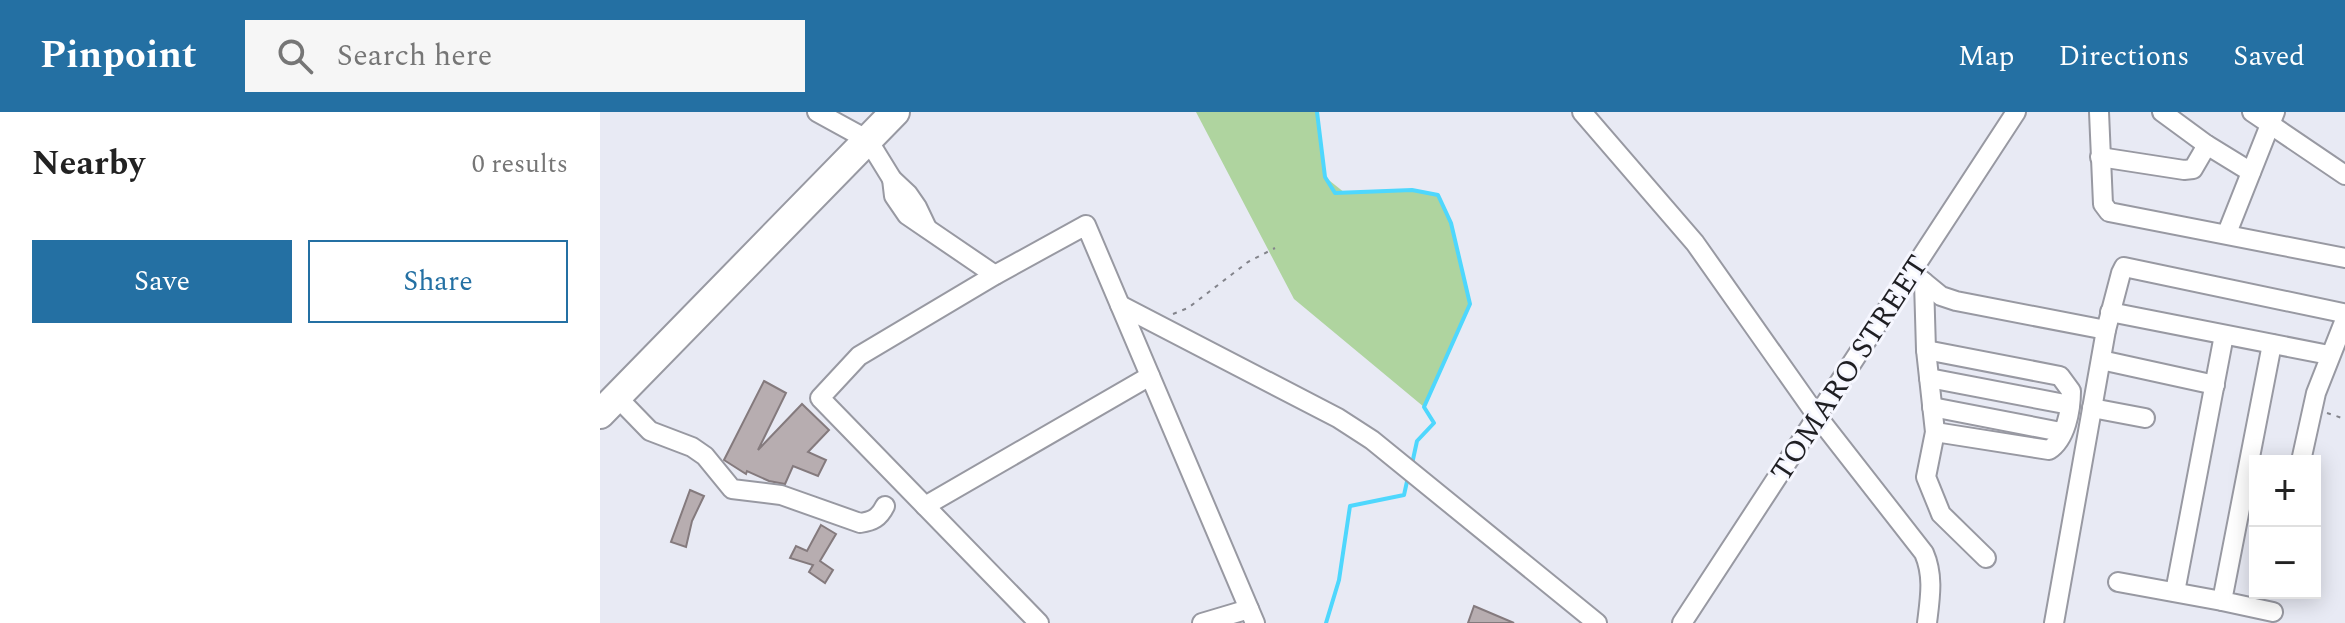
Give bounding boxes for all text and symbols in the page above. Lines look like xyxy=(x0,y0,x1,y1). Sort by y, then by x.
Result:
search box xyxy=(245,20,805,92)
text: Pinpoint xyxy=(40,27,197,85)
text: Search here xyxy=(337,33,492,79)
icon: search xyxy=(273,34,317,78)
text: Map xyxy=(1958,35,2015,78)
text: Directions xyxy=(2059,35,2189,78)
text: Saved xyxy=(2233,35,2305,78)
text: Nearby xyxy=(32,138,145,190)
text: 0 results xyxy=(472,144,568,184)
button: Save xyxy=(32,240,292,323)
button: Share xyxy=(308,240,568,323)
street label: TOMARO STREET xyxy=(1759,246,1941,491)
map controls xyxy=(2249,455,2321,599)
button: + xyxy=(2249,455,2321,527)
button: − xyxy=(2249,527,2321,599)

